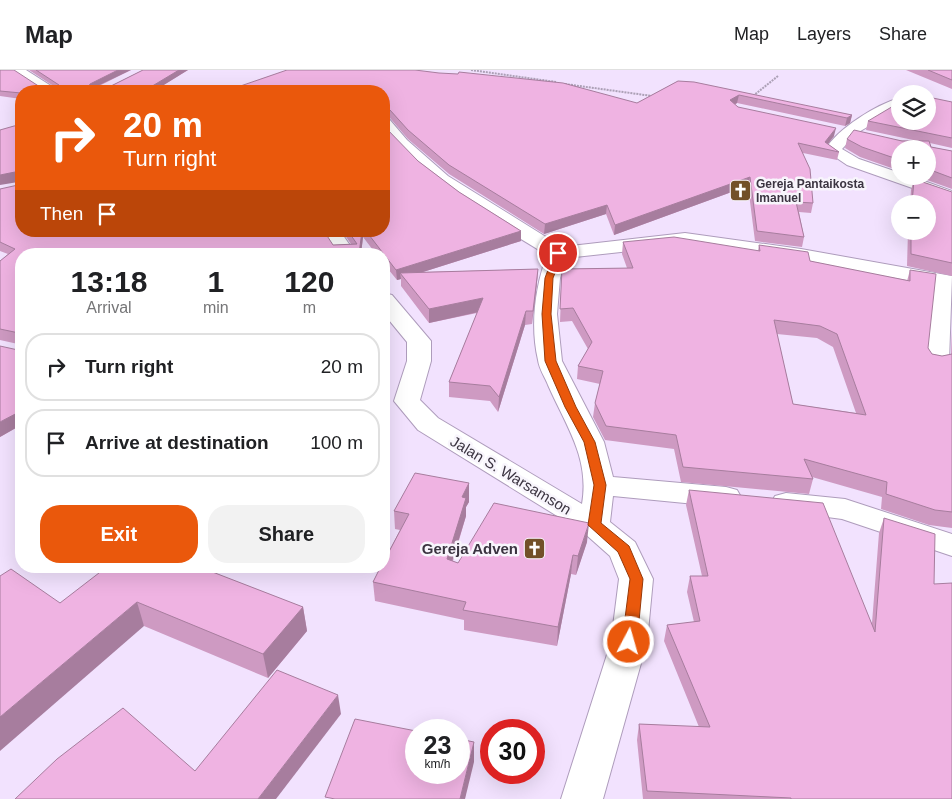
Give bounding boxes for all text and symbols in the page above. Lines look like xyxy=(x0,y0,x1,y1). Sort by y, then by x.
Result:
text: Map xyxy=(25,21,73,48)
text: Map xyxy=(734,24,769,44)
text: Layers xyxy=(797,24,851,44)
text: Share xyxy=(879,24,927,44)
map controls xyxy=(891,85,936,240)
button: layers xyxy=(891,85,936,130)
icon: right xyxy=(40,105,105,170)
text: 20 m xyxy=(123,105,203,144)
button: + xyxy=(891,140,936,185)
text: Turn right xyxy=(123,146,216,171)
place label: Gereja Pantaikosta Imanuel xyxy=(756,177,864,205)
church icon: Gereja Pantaikosta Imanuel xyxy=(728,179,752,203)
button: − xyxy=(891,195,936,240)
icon: arrive xyxy=(93,200,121,228)
text: Then xyxy=(40,203,83,224)
pin xyxy=(537,232,579,274)
icon: arrive xyxy=(544,239,572,267)
text: 13:18 xyxy=(71,265,147,298)
text: 1 xyxy=(207,265,224,298)
text: 120 xyxy=(284,265,334,298)
text: Arrival xyxy=(86,299,132,316)
text: min xyxy=(203,299,229,316)
text: m xyxy=(303,299,316,316)
icon: right xyxy=(42,353,70,381)
text: Turn right xyxy=(85,356,173,377)
text: 20 m xyxy=(321,356,363,377)
icon: arrive xyxy=(42,429,70,457)
text: Arrive at destination xyxy=(85,432,269,453)
text: 100 m xyxy=(310,432,363,453)
street label: Jalan S. Warsamson xyxy=(448,432,574,518)
button: Exit xyxy=(40,505,198,563)
button: Share xyxy=(208,505,365,563)
church icon: Gereja Adven xyxy=(522,536,546,560)
place label: Gereja Adven xyxy=(422,540,518,557)
position arrow xyxy=(602,615,654,667)
speed limit sign: 30 xyxy=(480,719,545,784)
text: 23 xyxy=(424,731,451,759)
text: km/h xyxy=(424,757,451,771)

